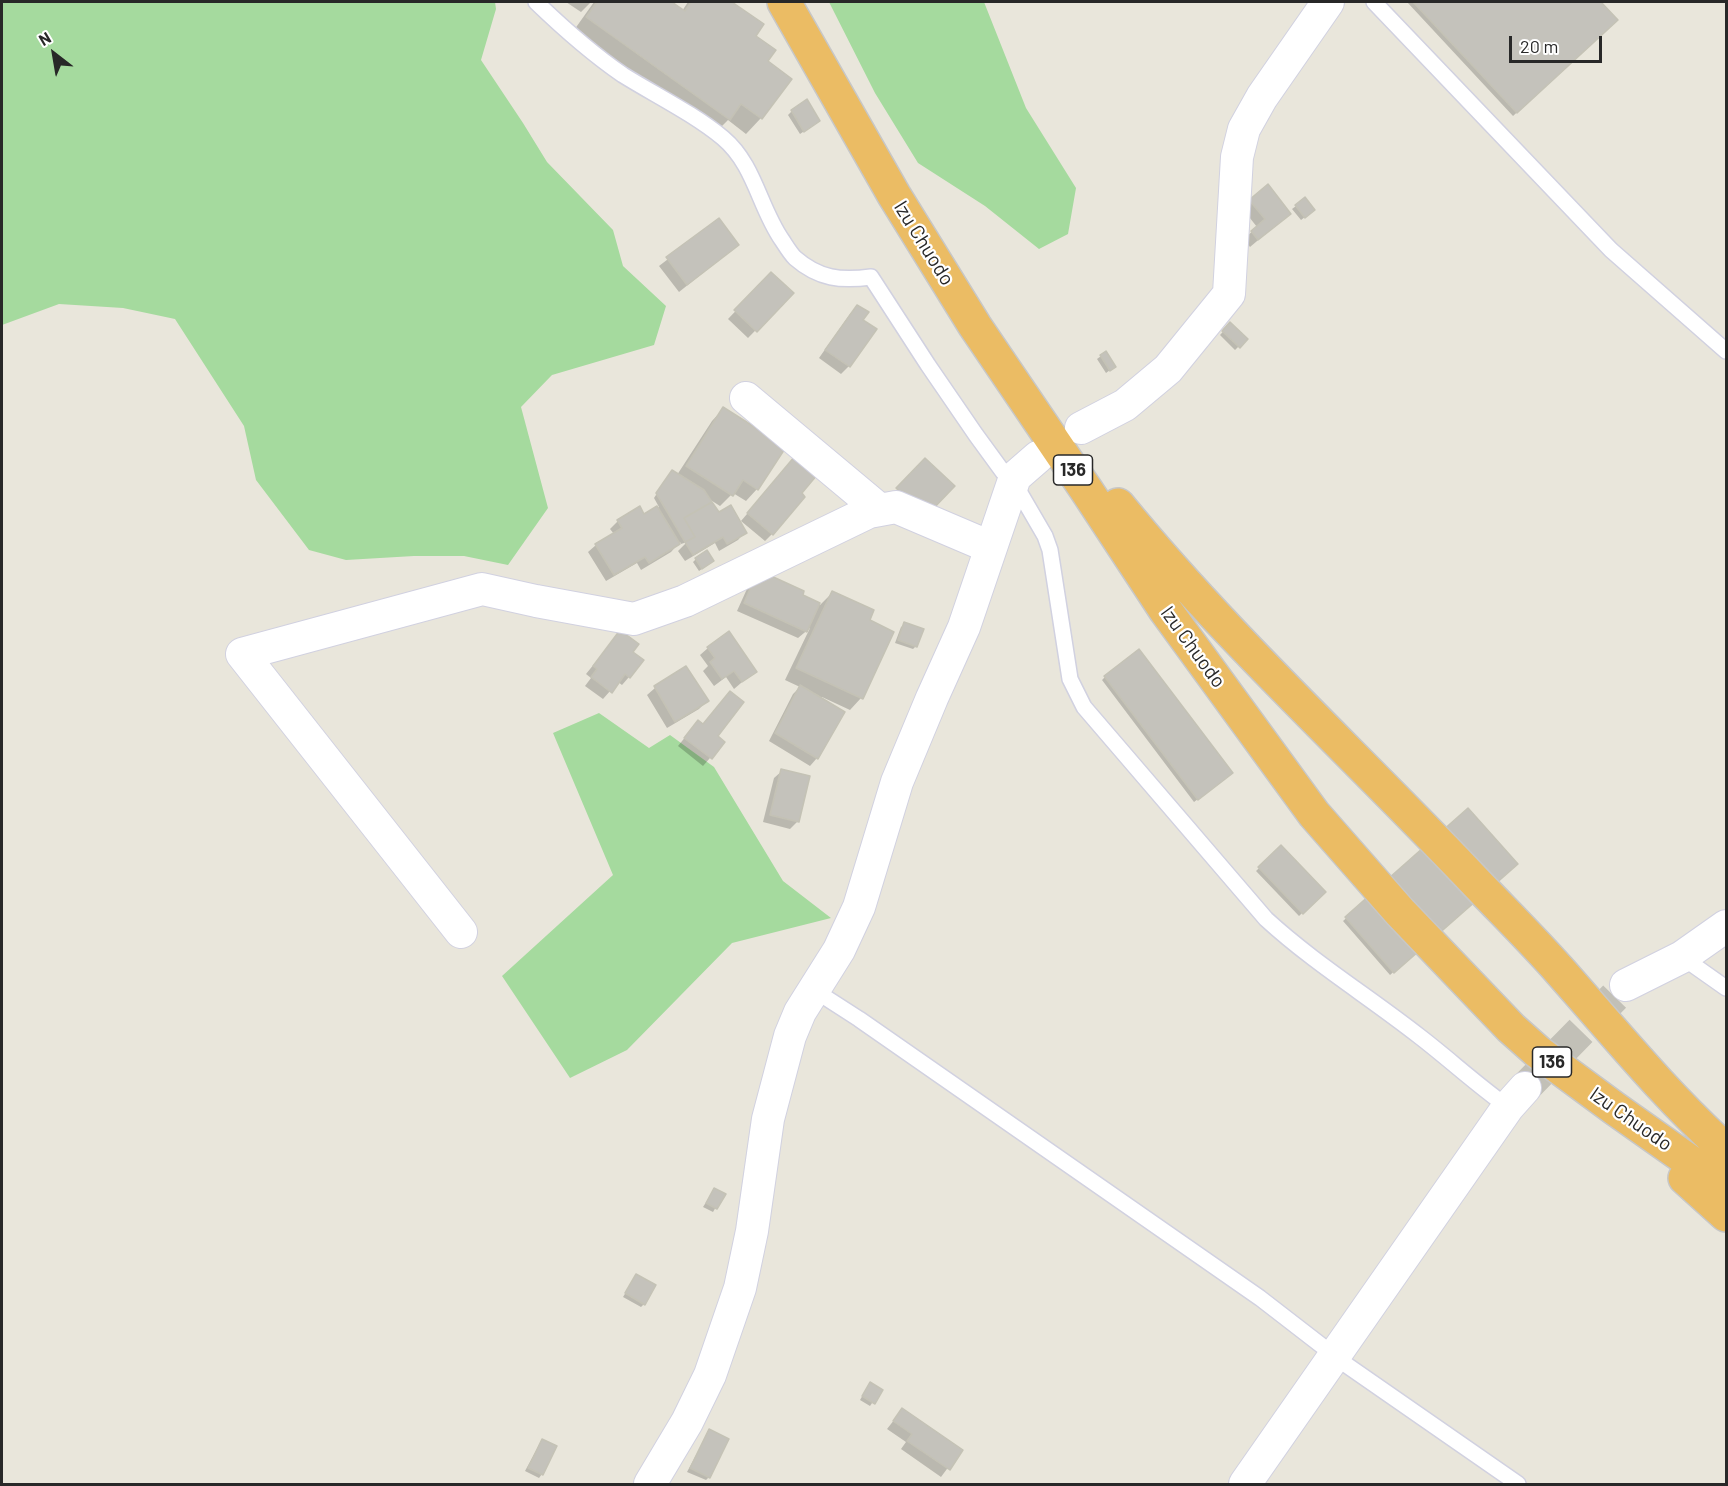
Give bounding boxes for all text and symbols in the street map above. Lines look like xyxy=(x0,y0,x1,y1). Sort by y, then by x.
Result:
north arrow xyxy=(24,24,84,84)
scale bar xyxy=(1512,24,1605,62)
text: N xyxy=(35,27,54,49)
text: 20 m xyxy=(1520,35,1558,57)
street label: Izu Chuodo xyxy=(889,196,959,290)
road number: 136 xyxy=(1054,455,1092,485)
street label: Izu Chuodo xyxy=(1155,601,1231,693)
road number: 136 xyxy=(1532,1047,1572,1077)
street label: Izu Chuodo xyxy=(1585,1082,1677,1156)

